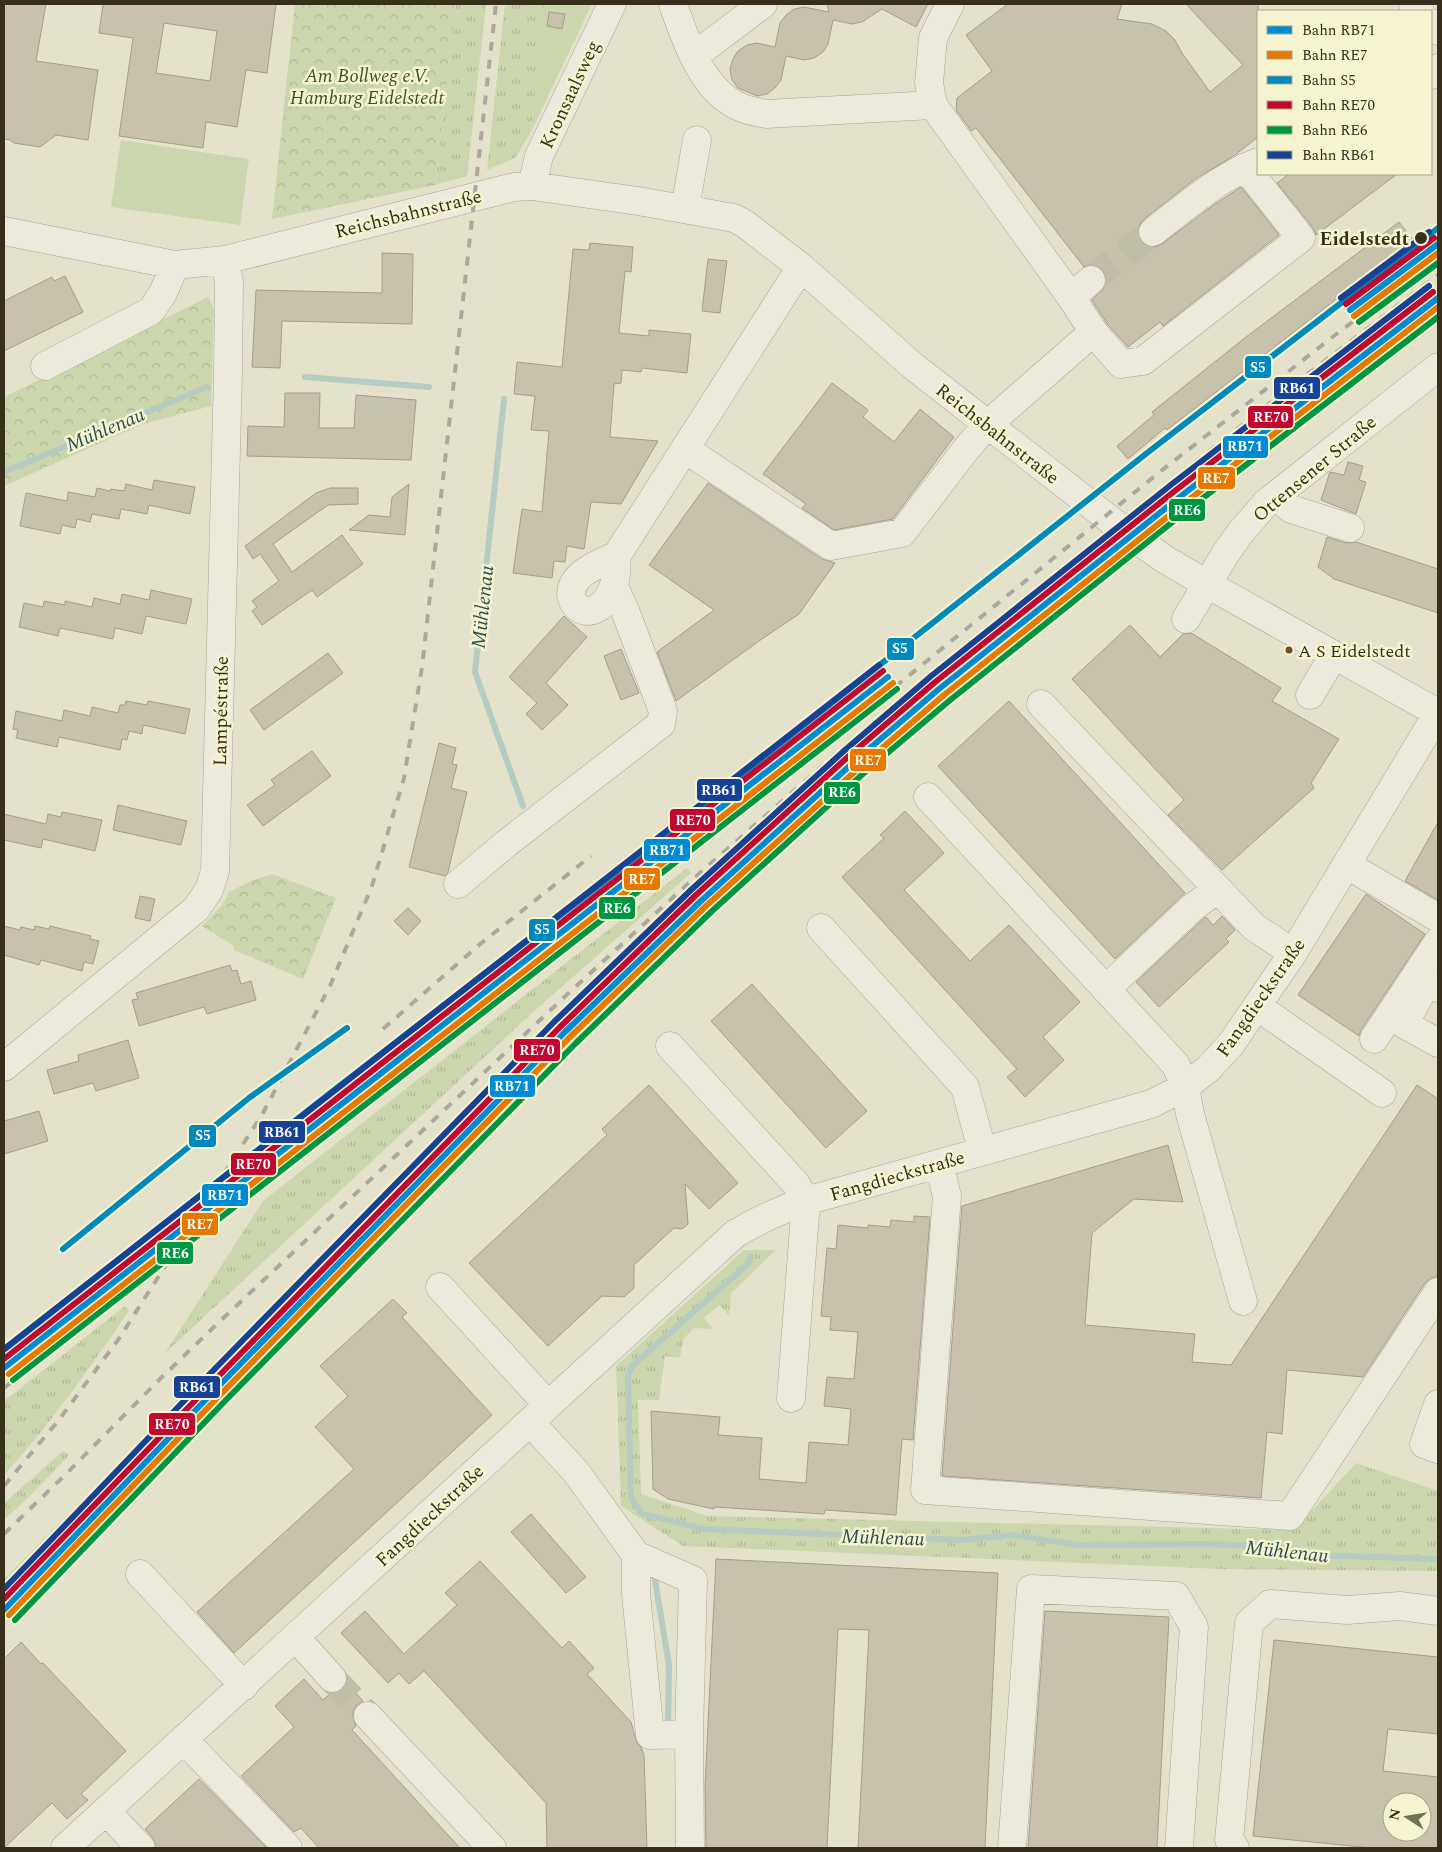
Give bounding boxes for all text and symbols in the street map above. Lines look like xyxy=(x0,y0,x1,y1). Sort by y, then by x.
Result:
legend xyxy=(1257,10,1432,175)
text: Bahn RB71 xyxy=(1302,19,1375,42)
street label: Kronsaalsweg xyxy=(533,36,608,154)
text: Bahn RE7 xyxy=(1302,44,1368,67)
park label: Am Bollweg e.V. Hamburg Eidelstedt xyxy=(290,62,445,113)
text: Bahn S5 xyxy=(1302,69,1356,92)
text: Bahn RE70 xyxy=(1302,94,1375,117)
text: Bahn RE6 xyxy=(1302,119,1368,142)
text: Bahn RB61 xyxy=(1302,144,1375,167)
street label: Reichsbahnstraße xyxy=(332,182,485,247)
place label: Eidelstedt xyxy=(1320,225,1409,254)
marker: Eidelstedt xyxy=(1413,230,1429,246)
line badge: S5 xyxy=(1244,355,1272,379)
text: S5 xyxy=(1250,357,1266,378)
street label: Reichsbahnstraße xyxy=(929,376,1065,492)
line badge: RB61 xyxy=(1273,376,1321,400)
text: RB61 xyxy=(1279,378,1315,399)
water label: Mühlenau xyxy=(61,400,150,460)
line badge: RE70 xyxy=(1247,405,1294,429)
text: RE70 xyxy=(1253,407,1289,428)
street label: Ottensener Straße xyxy=(1247,409,1383,530)
line badge: RB71 xyxy=(1222,435,1269,459)
text: RB71 xyxy=(1227,436,1263,457)
line badge: RE7 xyxy=(1197,466,1236,490)
text: RE7 xyxy=(1202,468,1230,489)
line badge: RE6 xyxy=(1168,498,1206,522)
text: RE6 xyxy=(1173,500,1201,521)
water label: Mühlenau xyxy=(464,563,502,650)
line badge: S5 xyxy=(886,637,915,661)
text: S5 xyxy=(892,638,908,659)
place label: A S Eidelstedt xyxy=(1298,638,1411,665)
marker: A S Eidelstedt xyxy=(1284,645,1294,655)
street label: Lampéstraße xyxy=(206,656,237,766)
line badge: RE7 xyxy=(849,748,887,772)
text: RE7 xyxy=(854,750,882,771)
line badge: RB61 xyxy=(696,778,743,802)
text: RB61 xyxy=(701,780,737,801)
line badge: RE6 xyxy=(823,781,861,805)
text: RE6 xyxy=(828,782,856,803)
line badge: RE70 xyxy=(669,808,716,832)
text: RE70 xyxy=(675,810,711,831)
line badge: RB71 xyxy=(643,838,691,862)
text: RB71 xyxy=(649,840,685,861)
line badge: RE7 xyxy=(623,867,661,891)
text: RE7 xyxy=(628,869,656,890)
line badge: RE6 xyxy=(598,896,636,920)
text: RE6 xyxy=(603,898,631,919)
line badge: S5 xyxy=(528,918,556,942)
text: S5 xyxy=(534,919,550,940)
street label: Fangdieckstraße xyxy=(1209,932,1313,1063)
line badge: RE70 xyxy=(513,1038,561,1062)
text: RE70 xyxy=(519,1040,555,1061)
line badge: RB71 xyxy=(489,1074,536,1098)
text: RB71 xyxy=(494,1076,530,1097)
line badge: RB61 xyxy=(258,1120,306,1144)
text: RB61 xyxy=(264,1122,300,1143)
line badge: S5 xyxy=(188,1124,217,1148)
text: S5 xyxy=(195,1125,211,1146)
street label: Fangdieckstraße xyxy=(826,1143,968,1210)
line badge: RE70 xyxy=(230,1152,277,1176)
text: RE70 xyxy=(235,1154,271,1175)
line badge: RB71 xyxy=(201,1183,249,1207)
text: RB71 xyxy=(207,1185,243,1206)
line badge: RE7 xyxy=(181,1212,219,1236)
text: RE7 xyxy=(186,1214,214,1235)
line badge: RE6 xyxy=(156,1241,194,1265)
text: RE6 xyxy=(161,1243,189,1264)
line badge: RB61 xyxy=(173,1375,221,1399)
text: RB61 xyxy=(179,1377,215,1398)
line badge: RE70 xyxy=(148,1412,196,1436)
text: RE70 xyxy=(154,1414,190,1435)
street label: Fangdieckstraße xyxy=(369,1458,491,1574)
water label: Mühlenau xyxy=(841,1522,926,1554)
water label: Mühlenau xyxy=(1244,1533,1331,1571)
north arrow xyxy=(1382,1792,1432,1842)
text: N xyxy=(1383,1807,1406,1822)

